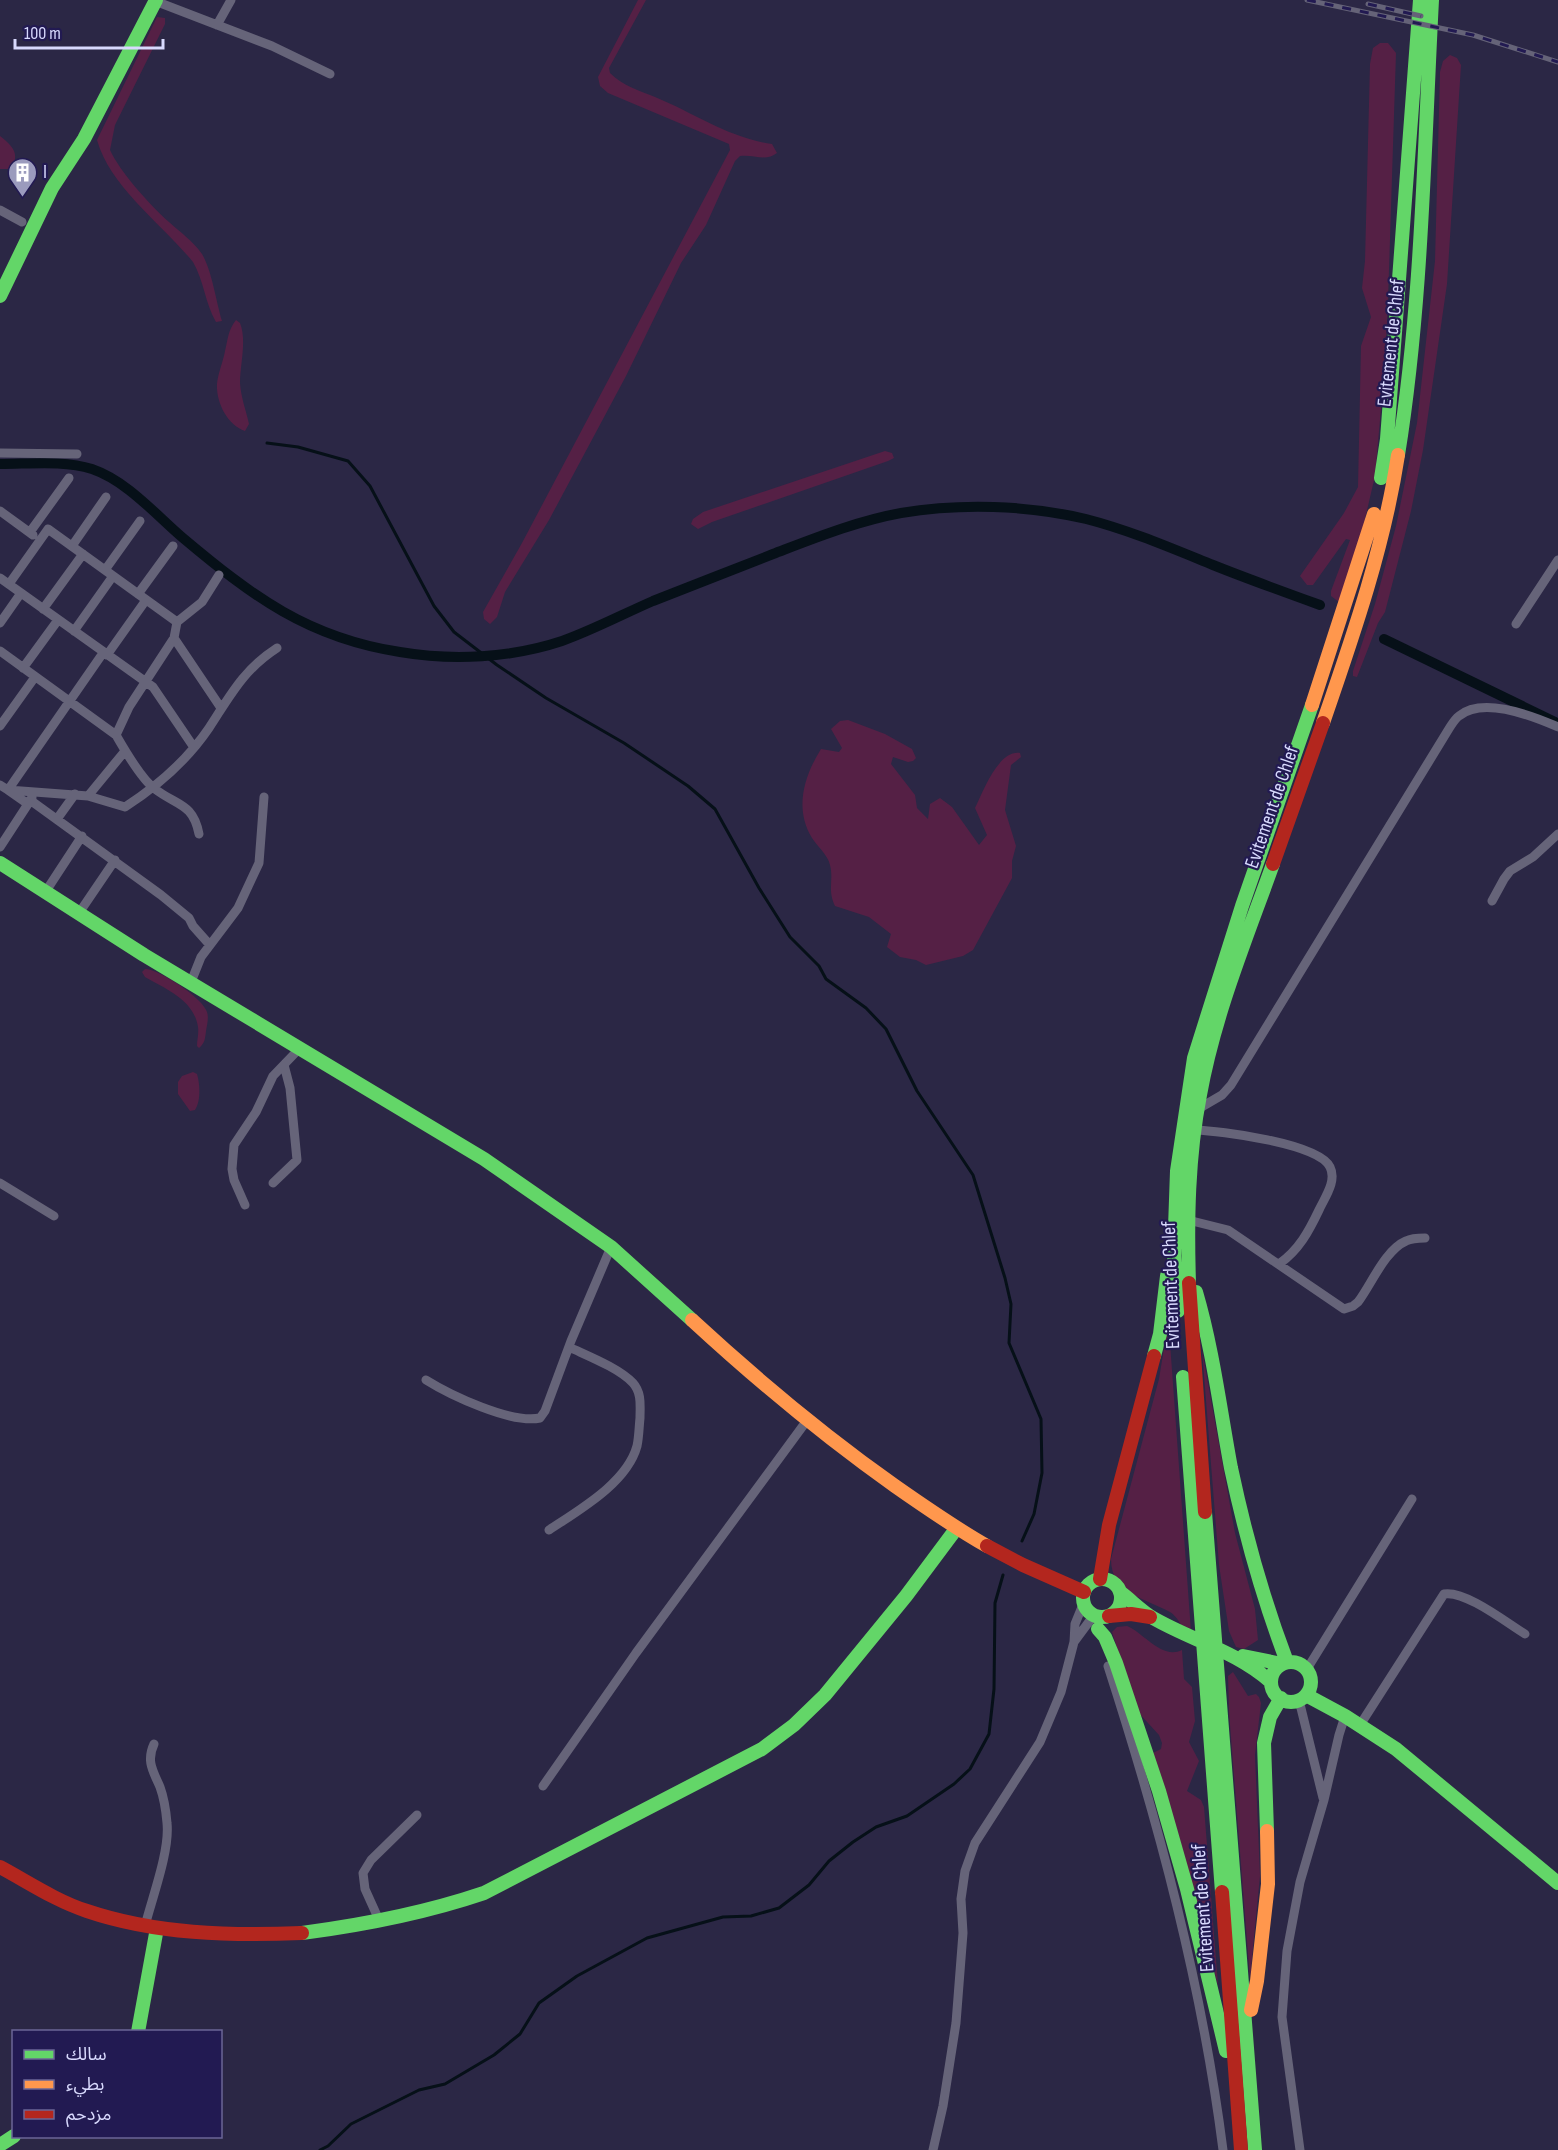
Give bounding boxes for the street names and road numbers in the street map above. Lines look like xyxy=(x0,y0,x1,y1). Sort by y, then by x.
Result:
street label: Evitement de Chlef xyxy=(1372,278,1410,408)
street label: Evitement de Chlef xyxy=(1240,742,1304,871)
street label: Evitement de Chlef xyxy=(1157,1220,1185,1349)
street label: Evitement de Chlef xyxy=(1187,1843,1219,1973)

